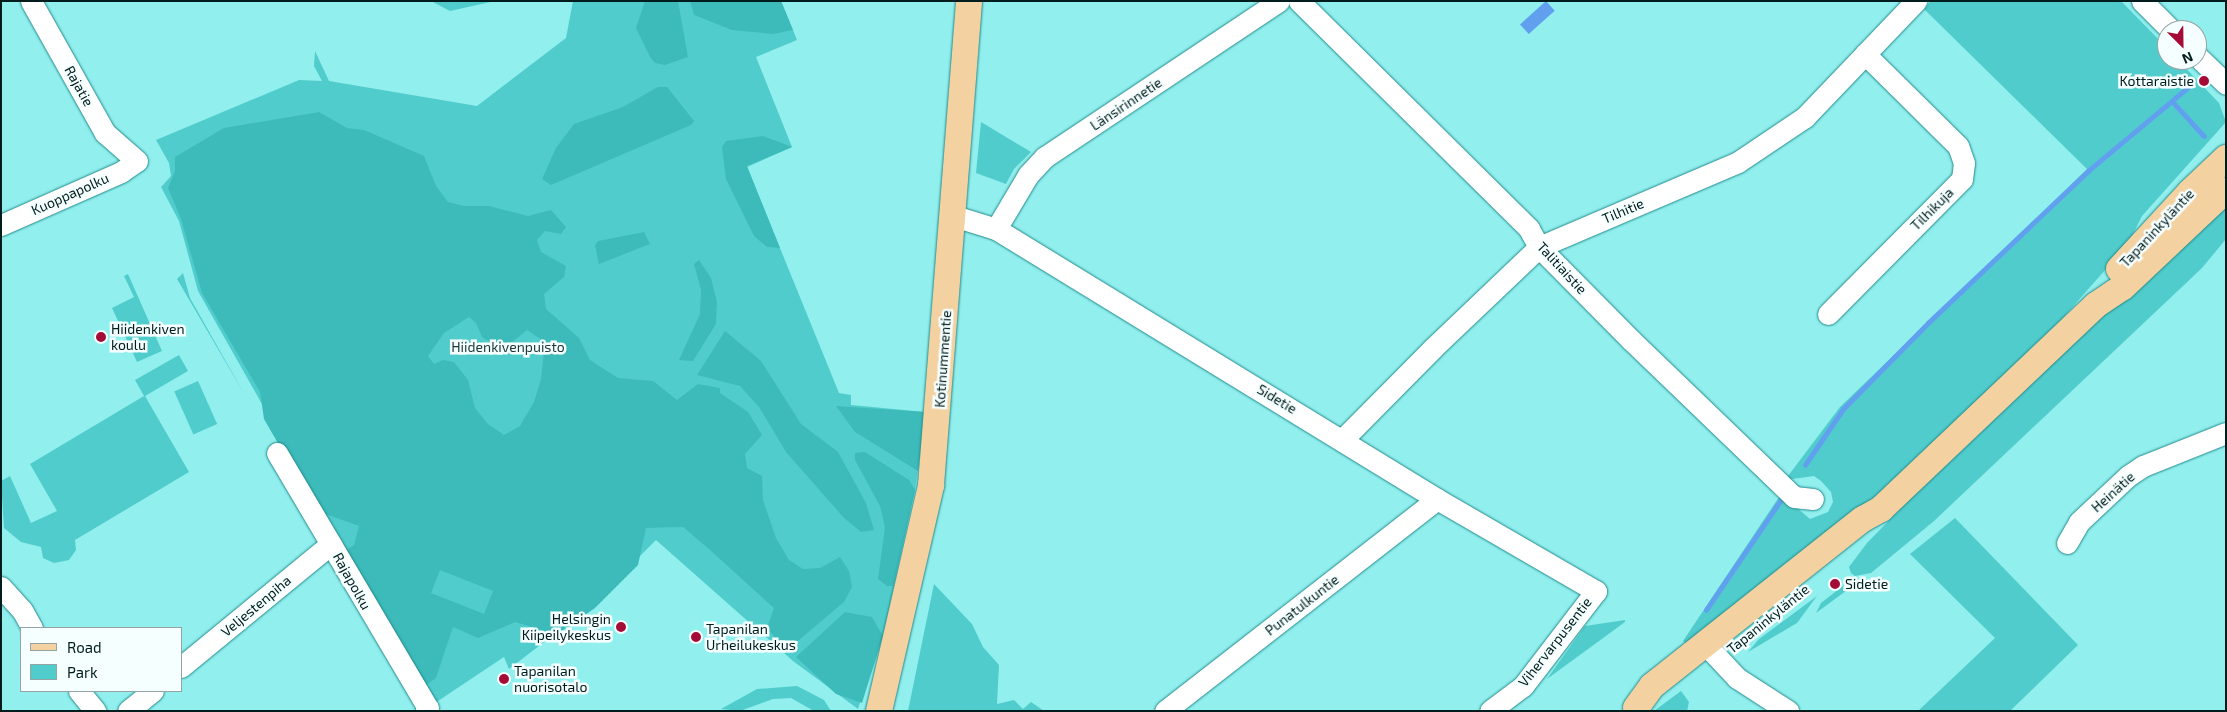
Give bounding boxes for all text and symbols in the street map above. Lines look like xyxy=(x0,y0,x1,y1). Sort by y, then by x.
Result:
north arrow xyxy=(2157,20,2207,70)
text: N xyxy=(2180,49,2196,68)
street label: Rajatie xyxy=(61,63,97,109)
place label: Kottaraistie xyxy=(2119,73,2194,89)
street label: Länsirinnetie xyxy=(1087,74,1165,134)
marker: Kottaraistie xyxy=(2198,75,2210,87)
street label: Kuoppapolku xyxy=(28,169,112,219)
street label: Tilhikuja xyxy=(1907,184,1957,234)
street label: Tapaninkyläntie xyxy=(2116,185,2198,271)
street label: Tilhitie xyxy=(1600,195,1646,227)
street label: Talitiaistie xyxy=(1534,238,1590,298)
street label: Kotinummentie xyxy=(931,310,955,408)
place label: Hiidenkiven koulu xyxy=(111,321,185,354)
marker: Hiidenkiven koulu xyxy=(95,331,107,343)
park label: Hiidenkivenpuisto xyxy=(451,339,565,355)
street label: Sidetie xyxy=(1254,381,1300,417)
street label: Heinätie xyxy=(2088,468,2138,516)
street label: Rajapolku xyxy=(329,549,375,613)
street label: Punatulkuntie xyxy=(1262,571,1342,639)
street label: Veljestenpiha xyxy=(218,572,294,640)
place label: Sidetie xyxy=(1845,576,1888,592)
marker: Sidetie xyxy=(1829,578,1841,590)
street label: Tapaninkyläntie xyxy=(1724,581,1812,657)
street label: Vihervarpusentie xyxy=(1515,594,1595,690)
place label: Helsingin Kiipeilykeskus xyxy=(522,611,611,644)
marker: Helsingin Kiipeilykeskus xyxy=(615,621,627,633)
place label: Tapanilan Urheilukeskus xyxy=(706,621,796,654)
legend xyxy=(20,627,182,692)
marker: Tapanilan Urheilukeskus xyxy=(690,631,702,643)
text: Road xyxy=(67,638,102,656)
text: Park xyxy=(67,663,98,681)
place label: Tapanilan nuorisotalo xyxy=(514,663,587,696)
marker: Tapanilan nuorisotalo xyxy=(498,673,510,685)

